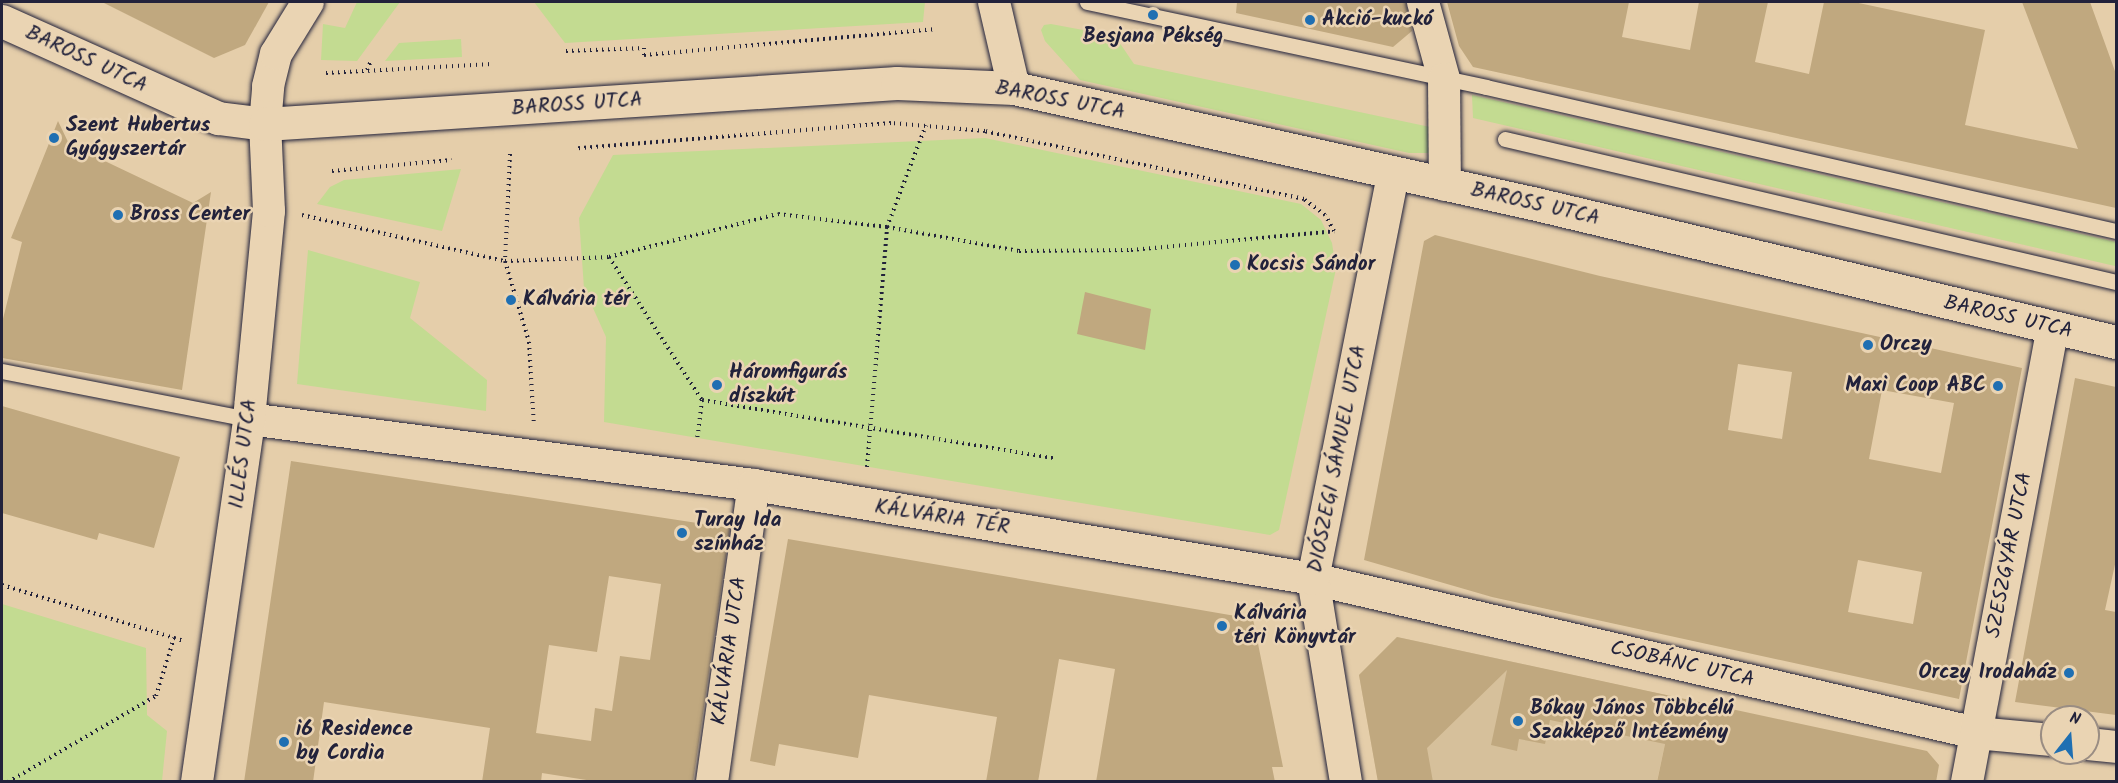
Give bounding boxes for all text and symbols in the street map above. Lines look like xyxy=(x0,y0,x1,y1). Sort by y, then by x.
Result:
place label: Akció-kuckó xyxy=(1322,7,1433,33)
marker: Besjana Pékség xyxy=(1146,8,1160,22)
marker: Akció-kuckó xyxy=(1303,13,1317,27)
street label: BAROSS UTCA xyxy=(21,21,151,99)
place label: Besjana Pékség xyxy=(1083,24,1223,50)
street label: BAROSS UTCA xyxy=(993,76,1127,126)
street label: BAROSS UTCA xyxy=(511,88,643,122)
place label: Szent Hubertus Gyógyszertár xyxy=(66,113,210,163)
marker: Szent Hubertus Gyógyszertár xyxy=(47,131,61,145)
street label: BAROSS UTCA xyxy=(1468,178,1602,232)
place label: Bross Center xyxy=(130,202,250,228)
marker: Bross Center xyxy=(111,208,125,222)
place label: Kocsis Sándor xyxy=(1247,252,1375,278)
marker: Kocsis Sándor xyxy=(1228,258,1242,272)
place label: Kálvária tér xyxy=(523,287,630,313)
street label: BAROSS UTCA xyxy=(1941,291,2075,345)
marker: Kálvária tér xyxy=(504,293,518,307)
place label: Orczy xyxy=(1880,332,1932,358)
marker: Orczy xyxy=(1861,338,1875,352)
street label: DIÓSZEGI SÁMUEL UTCA xyxy=(1304,343,1372,575)
place label: Háromfigurás díszkút xyxy=(729,360,847,410)
place label: Maxi Coop ABC xyxy=(1845,373,1986,399)
marker: Háromfigurás díszkút xyxy=(710,378,724,392)
marker: Maxi Coop ABC xyxy=(1991,379,2005,393)
street label: ILLÉS UTCA xyxy=(225,398,263,510)
street label: SZESZGYÁR UTCA xyxy=(1982,470,2038,640)
street label: KÁLVÁRIA TÉR xyxy=(873,495,1011,541)
place label: Turay Ida színház xyxy=(694,508,781,558)
marker: Turay Ida színház xyxy=(675,526,689,540)
street label: KÁLVÁRIA UTCA xyxy=(707,575,753,727)
place label: Kálvária téri Könyvtár xyxy=(1234,601,1356,651)
marker: Kálvária téri Könyvtár xyxy=(1215,619,1229,633)
street label: CSOBÁNC UTCA xyxy=(1607,636,1757,694)
place label: Orczy Irodaház xyxy=(1919,660,2057,686)
marker: Orczy Irodaház xyxy=(2062,666,2076,680)
place label: Bókay János Többcélú Szakképző Intézmény xyxy=(1530,696,1733,746)
north arrow xyxy=(2040,705,2100,765)
text: N xyxy=(2066,706,2083,733)
marker: Bókay János Többcélú Szakképző Intézmény xyxy=(1511,714,1525,728)
place label: i6 Residence by Cordia xyxy=(296,717,413,767)
marker: i6 Residence by Cordia xyxy=(277,735,291,749)

